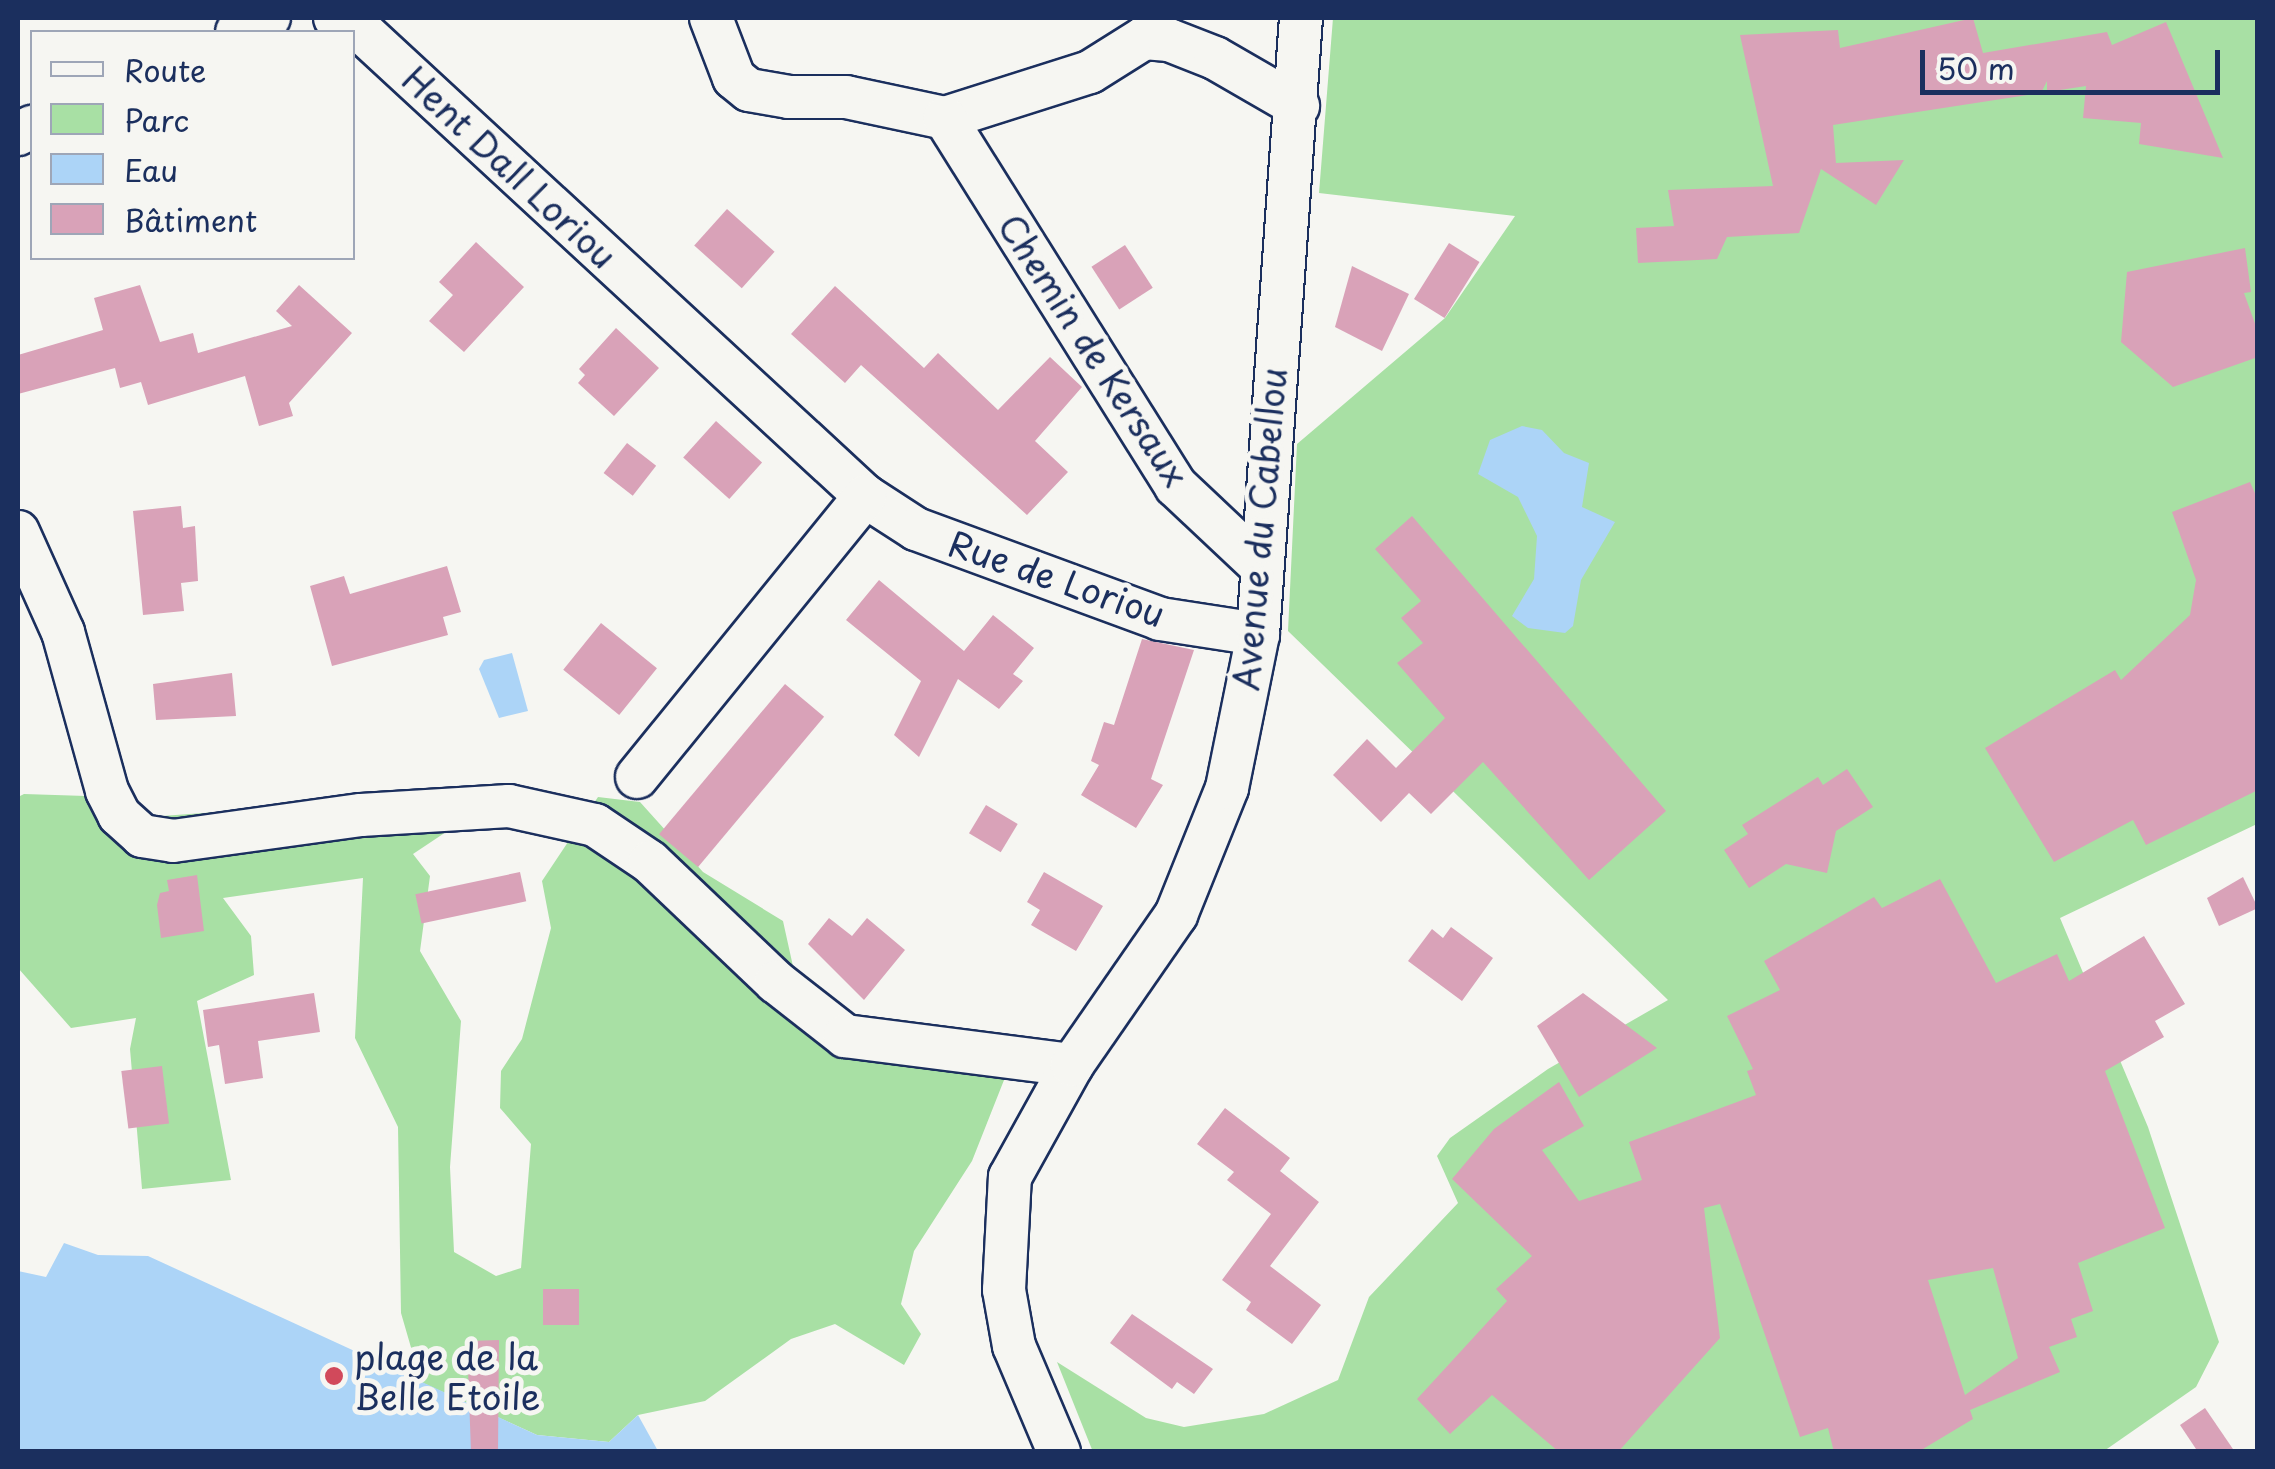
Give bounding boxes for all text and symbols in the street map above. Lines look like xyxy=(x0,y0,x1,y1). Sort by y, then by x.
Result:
legend xyxy=(30,30,355,260)
scale bar xyxy=(1925,30,2225,92)
text: 50 m xyxy=(1937,45,2015,90)
text: Route xyxy=(124,47,206,92)
street label: Hent Dall Loriou xyxy=(394,56,626,278)
text: Parc xyxy=(124,97,189,142)
text: Eau xyxy=(124,147,178,192)
text: Bâtiment xyxy=(124,197,257,242)
street label: Chemin de Kersaux xyxy=(989,204,1199,496)
street label: Avenue du Cabellou xyxy=(1224,364,1294,694)
street label: Rue de Loriou xyxy=(941,521,1173,635)
place label: plage de la Belle Etoile xyxy=(354,1335,541,1417)
marker: plage de la Belle Etoile xyxy=(323,1365,345,1387)

